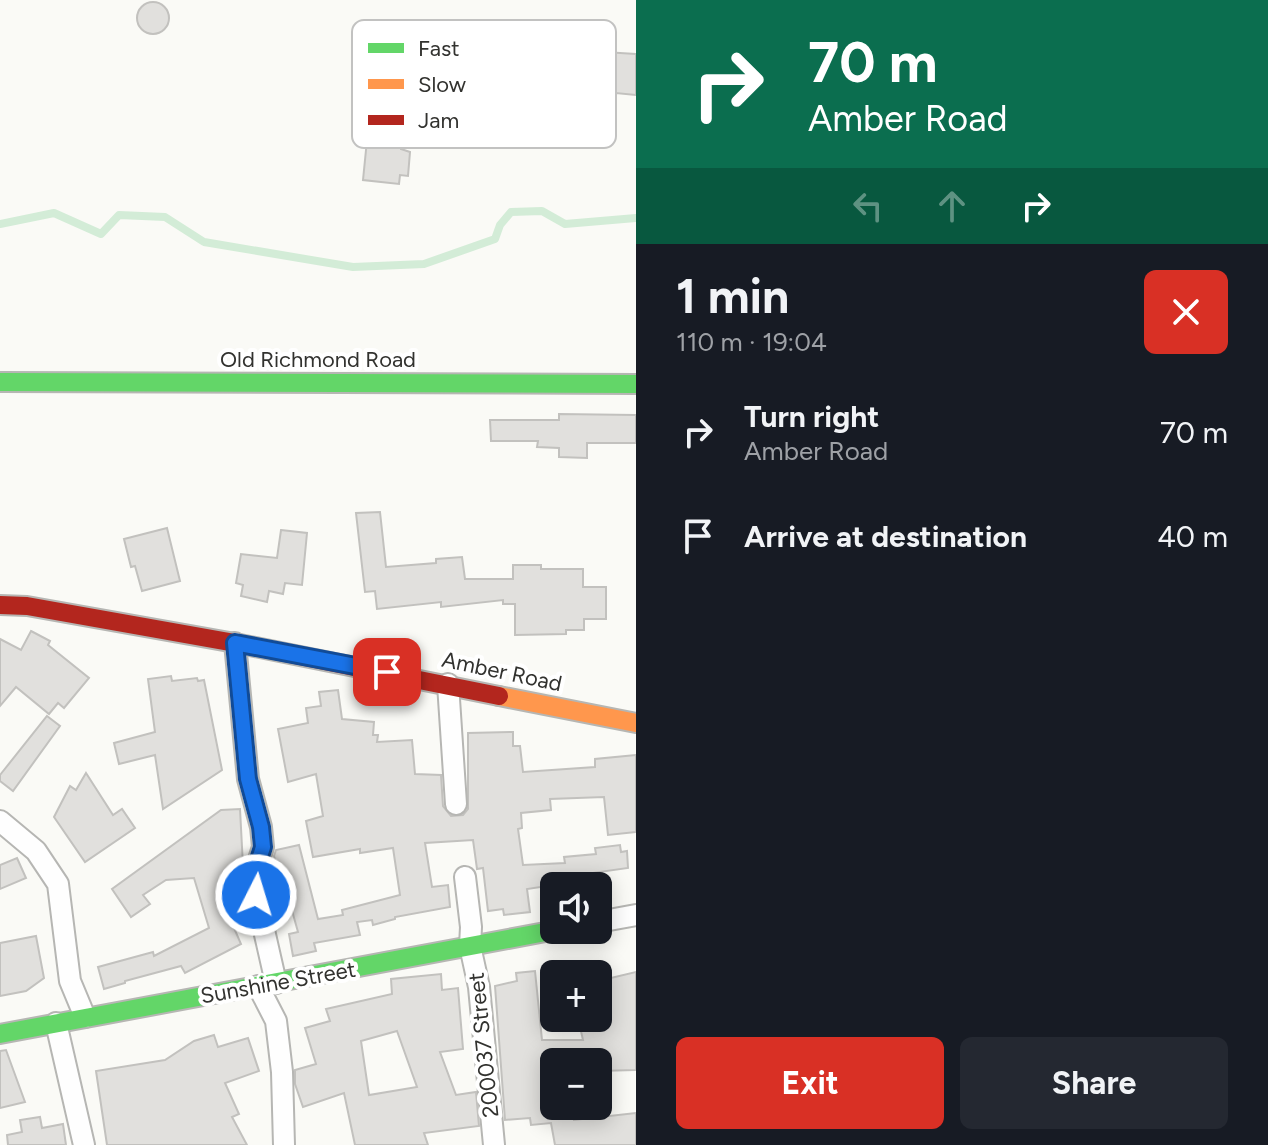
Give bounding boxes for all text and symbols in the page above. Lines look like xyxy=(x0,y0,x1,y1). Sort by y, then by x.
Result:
legend xyxy=(352,20,616,148)
text: 70 m xyxy=(808,29,938,96)
icon: right xyxy=(676,32,780,136)
text: Fast xyxy=(418,35,460,62)
text: Slow xyxy=(418,71,467,98)
text: Amber Road xyxy=(808,97,1008,140)
text: Jam xyxy=(418,107,459,134)
icon: left xyxy=(846,184,890,228)
icon: ahead xyxy=(930,184,974,228)
icon: right xyxy=(1014,184,1058,228)
text: 1 min xyxy=(676,267,789,325)
button: close xyxy=(1144,270,1228,354)
text: 110 m · 19:04 xyxy=(676,326,827,358)
street label: Old Richmond Road xyxy=(220,346,416,373)
text: Turn right xyxy=(744,398,879,435)
icon: right xyxy=(676,410,720,454)
text: 70 m xyxy=(1160,414,1228,451)
text: Amber Road xyxy=(744,435,888,467)
icon: arrive xyxy=(676,514,720,558)
text: Arrive at destination xyxy=(744,518,1027,555)
text: 40 m xyxy=(1157,518,1228,555)
pin xyxy=(353,638,421,706)
street label: Amber Road xyxy=(439,646,564,697)
icon: arrive xyxy=(365,650,409,694)
position arrow xyxy=(214,853,298,937)
map controls xyxy=(540,872,612,1120)
button: sound xyxy=(540,872,612,944)
street label: Sunshine Street xyxy=(198,956,358,1009)
button: + xyxy=(540,960,612,1032)
street label: 200037 Street xyxy=(462,971,505,1119)
button: Exit xyxy=(676,1037,944,1129)
button: Share xyxy=(960,1037,1228,1129)
button: − xyxy=(540,1048,612,1120)

